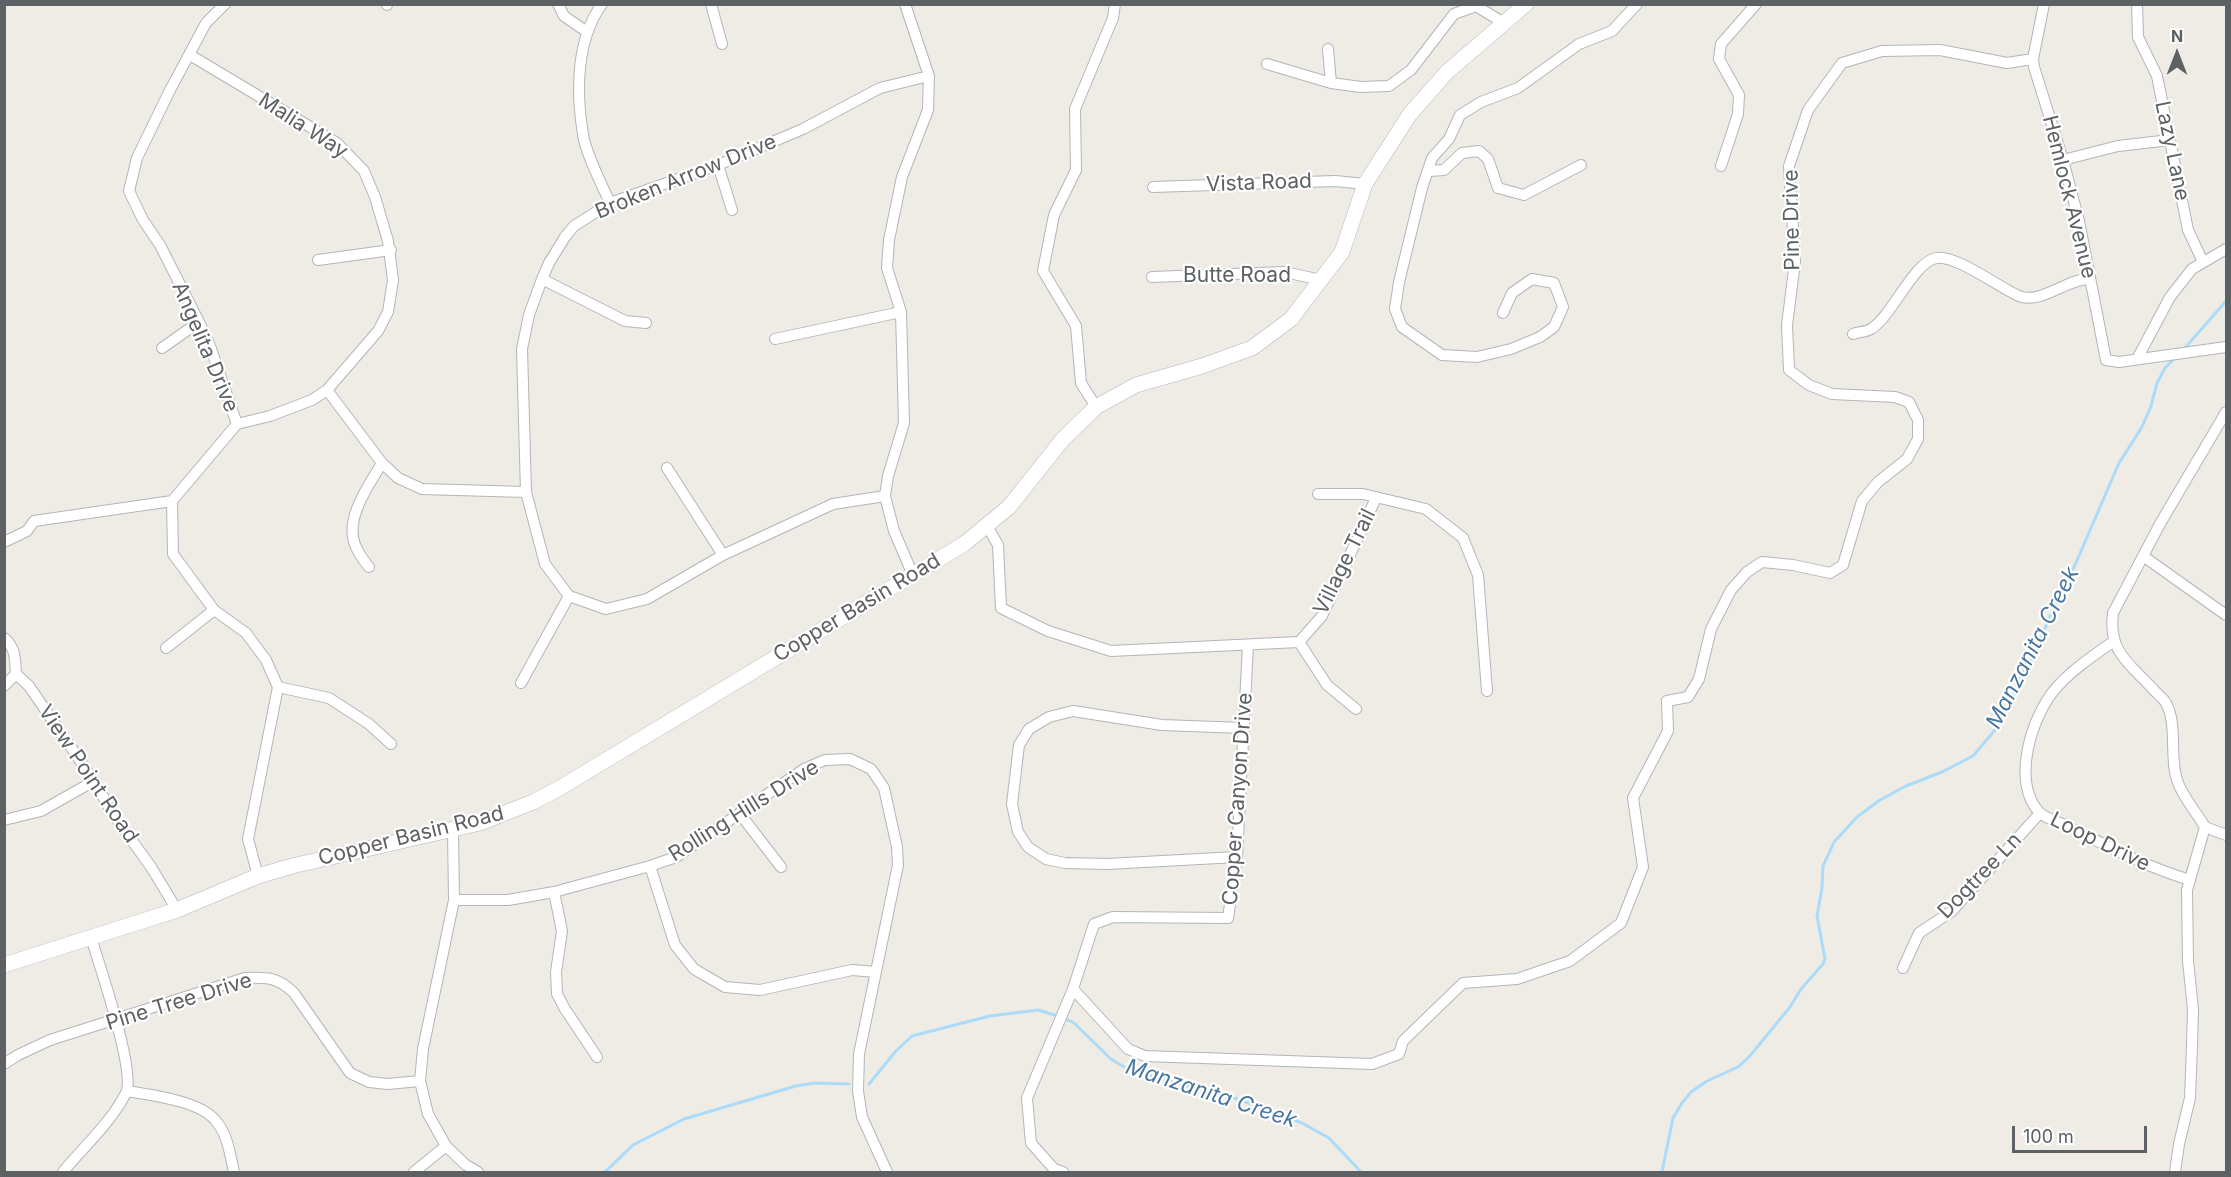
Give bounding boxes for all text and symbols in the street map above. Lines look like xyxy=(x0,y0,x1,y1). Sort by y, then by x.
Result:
north arrow xyxy=(2147,24,2207,84)
text: N xyxy=(2171,26,2183,46)
street label: Malia Way xyxy=(254,88,352,164)
street label: Lazy Lane xyxy=(2149,99,2195,203)
street label: Hemlock Avenue xyxy=(2037,113,2101,281)
street label: Broken Arrow Drive xyxy=(592,129,780,225)
street label: Vista Road xyxy=(1206,169,1312,197)
street label: Pine Drive xyxy=(1779,169,1805,271)
street label: Butte Road xyxy=(1183,263,1291,289)
street label: Angelita Drive xyxy=(166,278,244,416)
street label: Village Trail xyxy=(1309,505,1381,619)
street label: Copper Basin Road xyxy=(769,548,945,668)
water label: Manzanita Creek xyxy=(1981,563,2085,733)
street label: Copper Canyon Drive xyxy=(1218,692,1258,906)
street label: View Point Road xyxy=(32,700,144,848)
street label: Rolling Hills Drive xyxy=(664,755,824,867)
street label: Copper Basin Road xyxy=(316,801,506,871)
street label: Loop Drive xyxy=(2046,807,2154,877)
street label: Dogtree Ln xyxy=(1933,828,2027,924)
street label: Pine Tree Drive xyxy=(103,968,255,1036)
water label: Manzanita Creek xyxy=(1122,1054,1300,1134)
scale bar xyxy=(2015,1114,2150,1152)
text: 100 m xyxy=(2023,1126,2074,1147)

